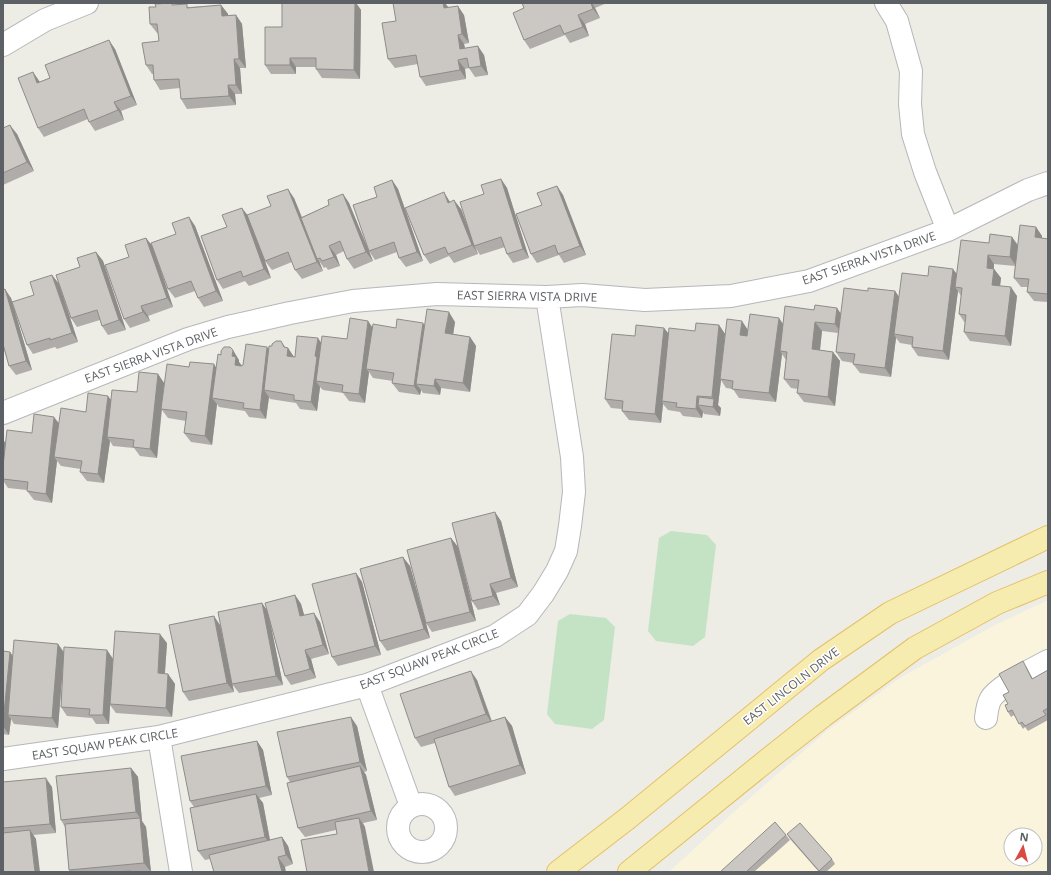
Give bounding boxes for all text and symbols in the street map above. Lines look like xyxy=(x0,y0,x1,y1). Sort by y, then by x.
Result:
street label: EAST SIERRA VISTA DRIVE xyxy=(800,227,938,289)
street label: EAST SIERRA VISTA DRIVE xyxy=(457,286,597,306)
street label: EAST SIERRA VISTA DRIVE xyxy=(82,323,220,387)
street label: EAST SQUAW PEAK CIRCLE xyxy=(357,625,501,693)
street label: EAST LINCOLN DRIVE xyxy=(739,643,843,729)
street label: EAST SQUAW PEAK CIRCLE xyxy=(31,724,179,764)
north arrow xyxy=(1003,827,1043,867)
text: N xyxy=(1019,829,1030,845)

